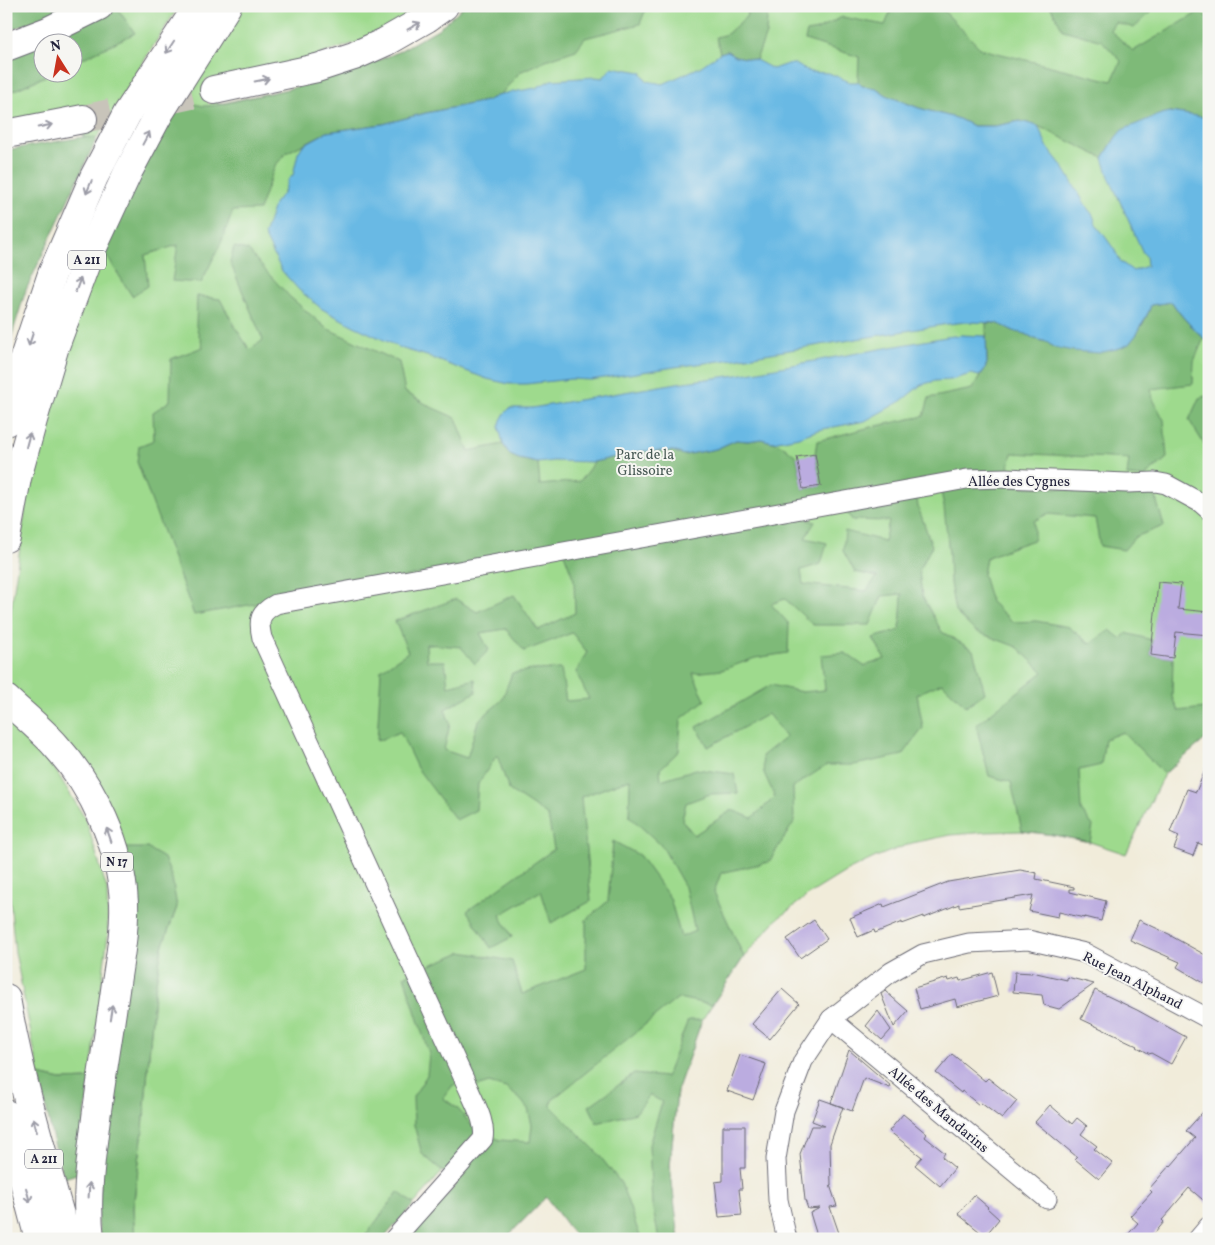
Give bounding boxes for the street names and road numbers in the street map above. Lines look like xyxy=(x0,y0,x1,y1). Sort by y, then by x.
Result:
road number: A 211 xyxy=(68,250,106,270)
street label: Allée des Cygnes xyxy=(968,473,1070,492)
road number: N 17 xyxy=(101,852,133,872)
street label: Rue Jean Alphand xyxy=(1079,948,1186,1015)
street label: Allée des Mandarins xyxy=(884,1063,992,1158)
road number: A 211 xyxy=(25,1150,63,1168)

